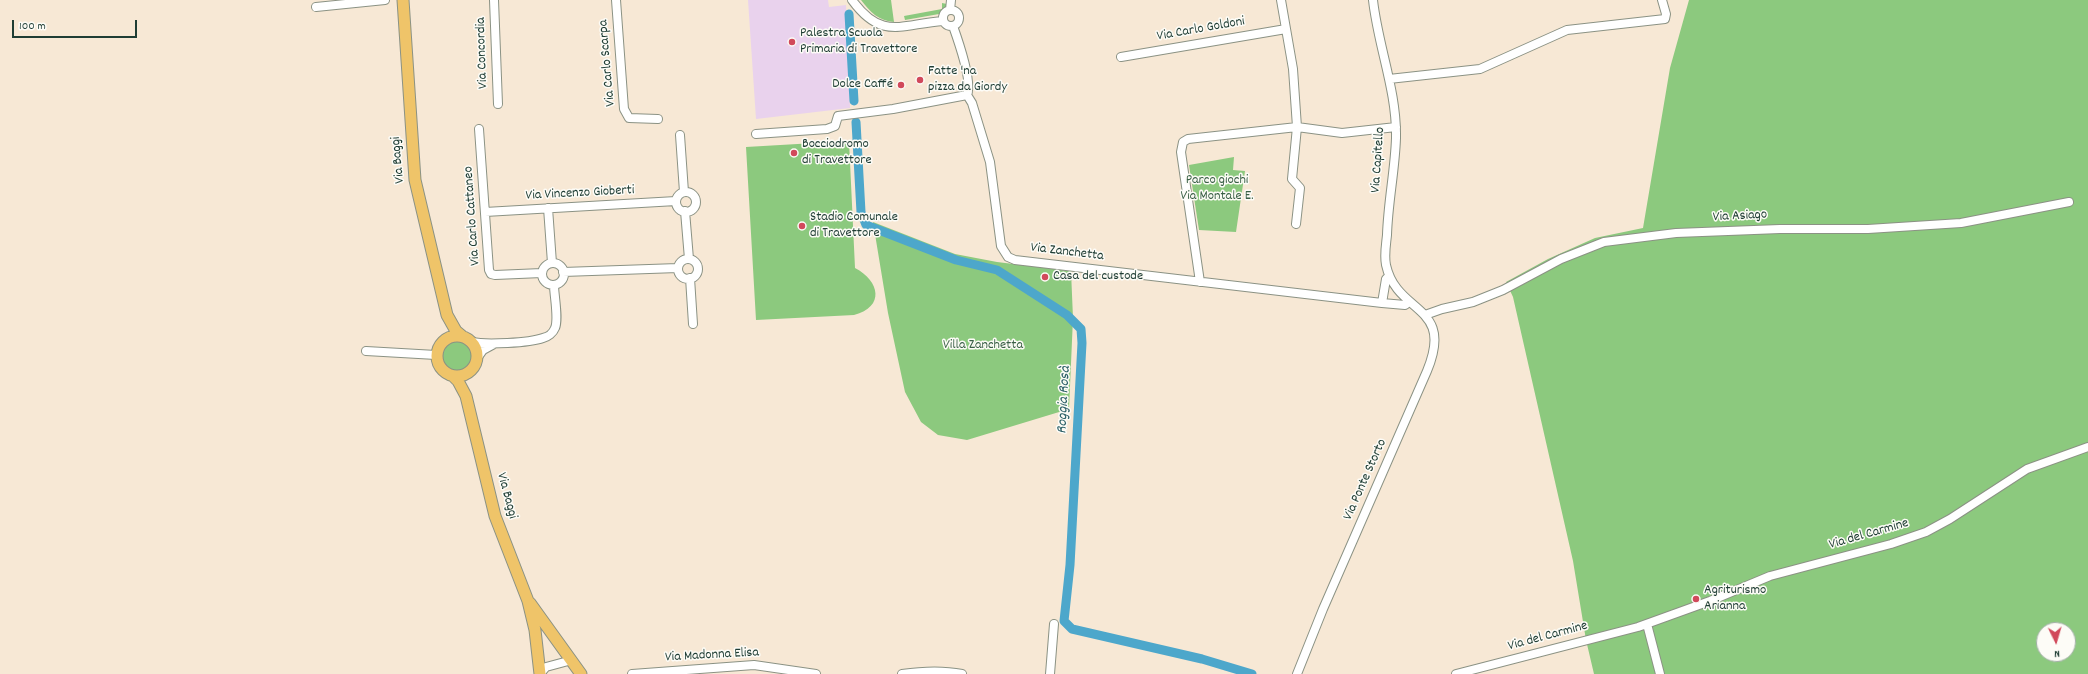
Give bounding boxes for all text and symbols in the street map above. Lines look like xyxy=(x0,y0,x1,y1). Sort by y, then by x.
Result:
scale bar xyxy=(14,12,139,38)
street label: Via Carlo Goldoni xyxy=(1156,14,1246,46)
street label: Via Concordia xyxy=(473,17,493,89)
text: 100 m xyxy=(19,18,46,35)
street label: Via Carlo Scarpa xyxy=(596,19,620,107)
place label: Palestra Scuola Primaria di Travettore xyxy=(800,26,917,58)
marker: Palestra Scuola Primaria di Travettore xyxy=(787,37,797,47)
place label: Fatte 'na pizza da Giordy xyxy=(928,64,1007,96)
marker: Fatte 'na pizza da Giordy xyxy=(915,75,925,85)
place label: Dolce Caffé xyxy=(832,77,893,93)
marker: Dolce Caffé xyxy=(896,80,906,90)
street label: Via Capitello xyxy=(1368,127,1390,193)
street label: Via Baggi xyxy=(389,136,409,184)
place label: Bocciodromo di Travettore xyxy=(802,137,872,170)
marker: Bocciodromo di Travettore xyxy=(789,148,799,158)
street label: Via Carlo Cattaneo xyxy=(461,166,485,266)
park label: Parco giochi Via Montale E. xyxy=(1180,173,1254,206)
street label: Via Vincenzo Gioberti xyxy=(525,183,635,205)
street label: Via Asiago xyxy=(1713,207,1767,227)
place label: Stadio Comunale di Travettore xyxy=(810,210,898,242)
marker: Stadio Comunale di Travettore xyxy=(797,221,807,231)
street label: Via Zanchetta xyxy=(1030,240,1104,266)
place label: Casa del custode xyxy=(1053,269,1143,285)
marker: Casa del custode xyxy=(1040,272,1050,282)
park label: Villa Zanchetta xyxy=(943,338,1023,354)
water label: Roggia Rosà xyxy=(1054,366,1076,434)
street label: Via Ponte Storto xyxy=(1341,437,1391,523)
street label: Via Baggi xyxy=(492,471,520,521)
street label: Via del Carmine xyxy=(1827,516,1911,554)
place label: Agriturismo Arianna xyxy=(1704,583,1766,616)
marker: Agriturismo Arianna xyxy=(1691,594,1701,604)
street label: Via del Carmine xyxy=(1506,618,1590,656)
north arrow xyxy=(2036,622,2076,662)
street label: Via Madonna Elisa xyxy=(665,645,759,667)
text: N xyxy=(2054,645,2060,661)

